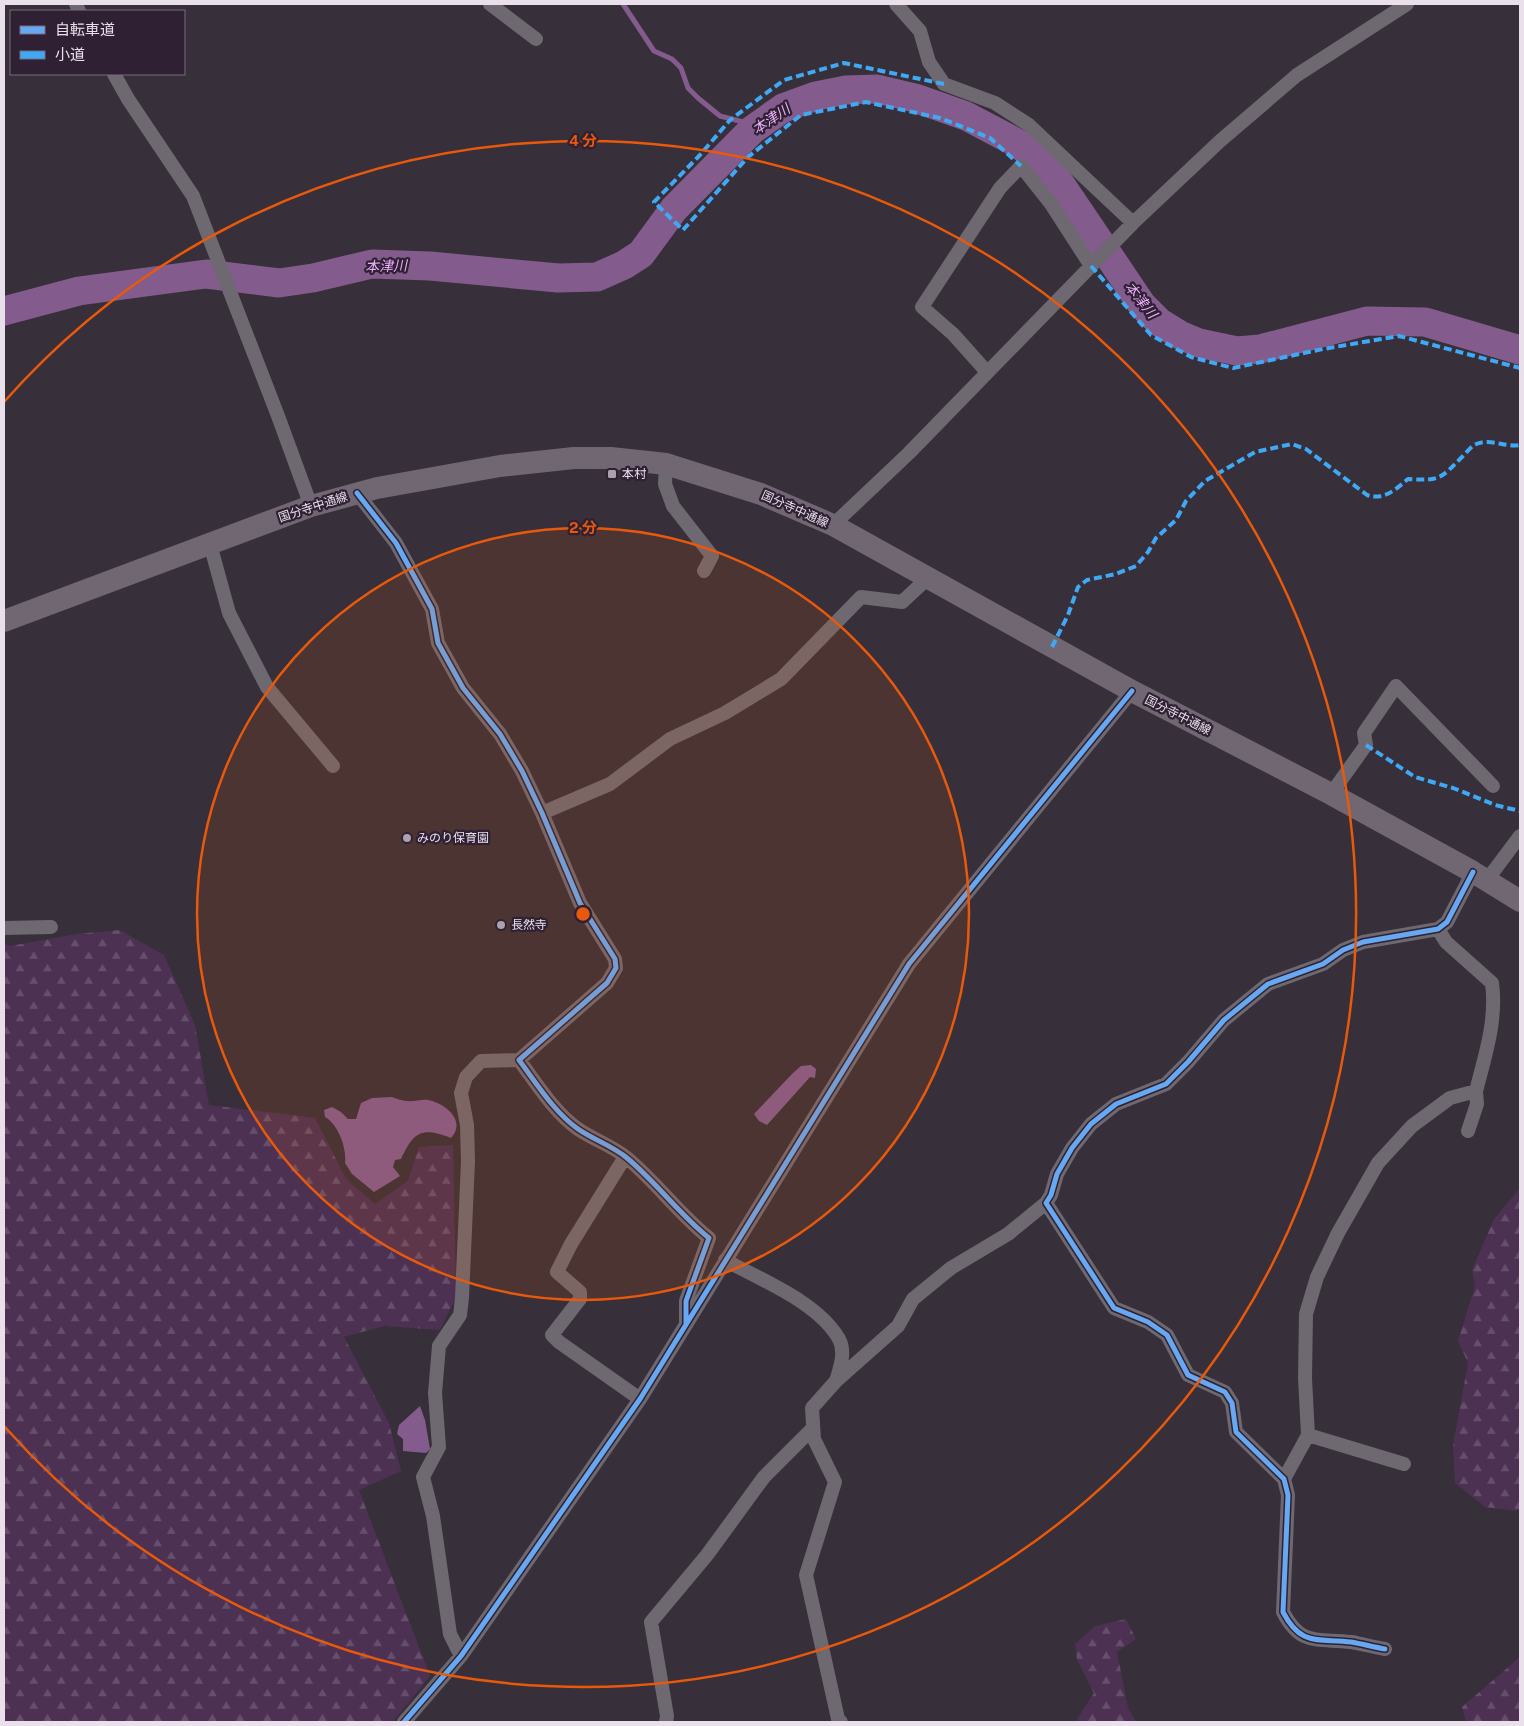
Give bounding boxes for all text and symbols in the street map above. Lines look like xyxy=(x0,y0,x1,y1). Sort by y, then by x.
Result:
legend xyxy=(10,10,185,75)
text: 自転車道 xyxy=(55,21,115,38)
text: 小道 xyxy=(55,46,85,63)
water label: 本津川 xyxy=(749,100,795,137)
text: 4 分 xyxy=(569,132,597,149)
water label: 本津川 xyxy=(365,257,409,275)
water label: 本津川 xyxy=(1122,279,1162,323)
place label: 本村 xyxy=(622,467,647,481)
marker: 本村 xyxy=(606,468,618,480)
street label: 国分寺中通線 xyxy=(759,488,831,530)
street label: 国分寺中通線 xyxy=(277,489,349,525)
text: 2 分 xyxy=(569,519,597,536)
street label: 国分寺中通線 xyxy=(1143,692,1213,738)
place label: みのり保育園 xyxy=(417,831,489,845)
marker: みのり保育園 xyxy=(401,832,413,844)
centre of rings xyxy=(574,905,592,923)
place label: 長然寺 xyxy=(511,918,547,932)
marker: 長然寺 xyxy=(495,919,507,931)

